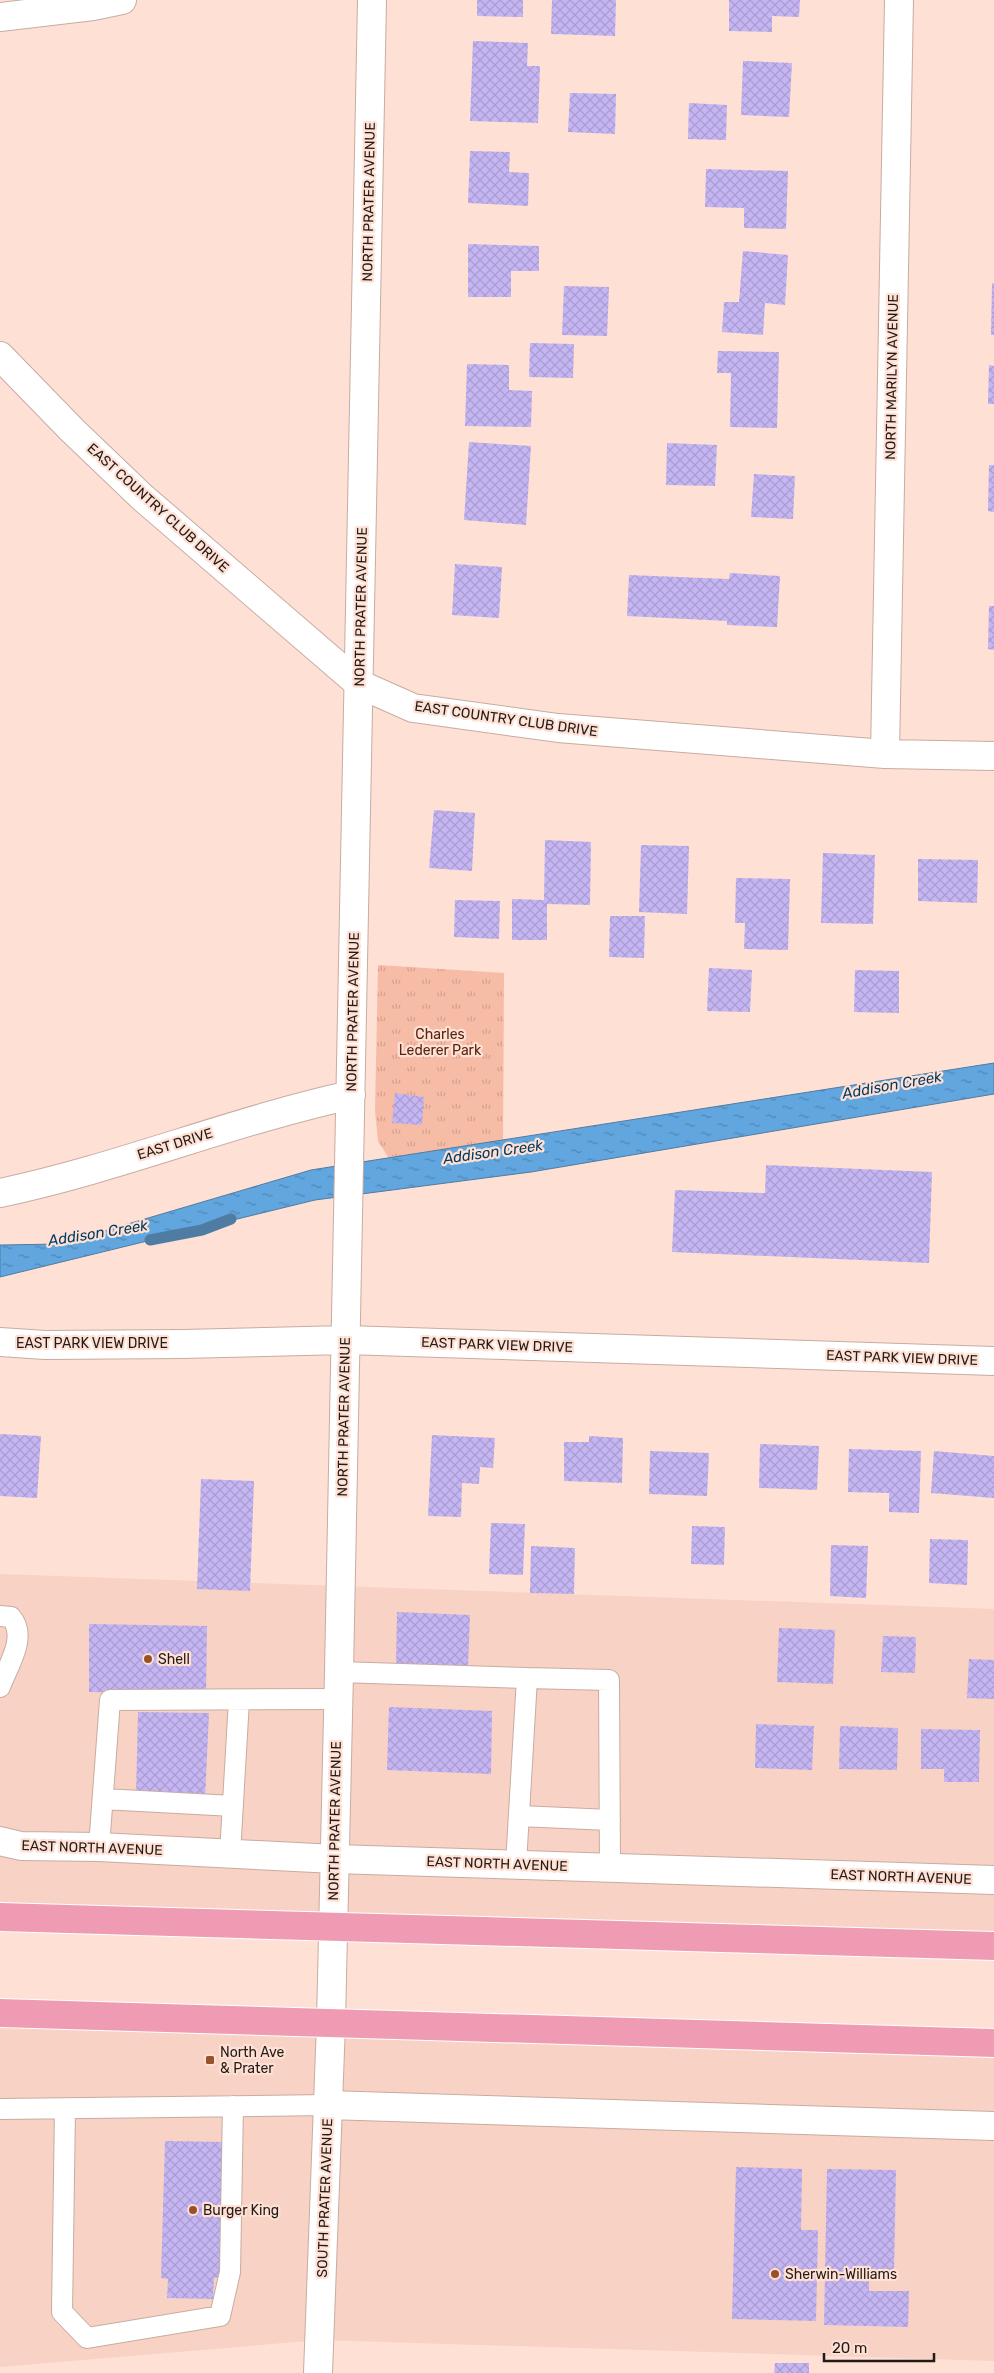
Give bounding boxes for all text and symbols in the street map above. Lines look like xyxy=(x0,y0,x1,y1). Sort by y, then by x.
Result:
street label: NORTH PRATER AVENUE xyxy=(359,122,379,282)
street label: NORTH MARILYN AVENUE xyxy=(882,294,902,460)
street label: EAST COUNTRY CLUB DRIVE xyxy=(84,440,232,576)
street label: NORTH PRATER AVENUE xyxy=(351,527,371,687)
street label: EAST COUNTRY CLUB DRIVE xyxy=(413,698,599,740)
street label: NORTH PRATER AVENUE xyxy=(343,932,363,1092)
park label: Charles Lederer Park xyxy=(399,1026,482,1059)
water label: Addison Creek xyxy=(840,1067,943,1103)
street label: EAST DRIVE xyxy=(135,1124,215,1164)
water label: Addison Creek xyxy=(441,1136,544,1168)
water label: Addison Creek xyxy=(46,1216,149,1250)
street label: EAST PARK VIEW DRIVE xyxy=(421,1334,573,1356)
street label: EAST PARK VIEW DRIVE xyxy=(16,1335,168,1352)
street label: NORTH PRATER AVENUE xyxy=(334,1337,354,1497)
street label: EAST PARK VIEW DRIVE xyxy=(826,1347,978,1369)
place label: Shell xyxy=(158,1651,190,1668)
marker: Shell xyxy=(142,1653,154,1665)
street label: NORTH PRATER AVENUE xyxy=(325,1741,345,1901)
street label: EAST NORTH AVENUE xyxy=(21,1837,163,1859)
street label: EAST NORTH AVENUE xyxy=(426,1853,568,1875)
street label: EAST NORTH AVENUE xyxy=(830,1866,972,1888)
place label: North Ave & Prater xyxy=(220,2044,285,2077)
marker: North Ave & Prater xyxy=(204,2054,216,2066)
street label: SOUTH PRATER AVENUE xyxy=(314,2118,336,2278)
place label: Burger King xyxy=(203,2202,279,2219)
marker: Burger King xyxy=(187,2204,199,2216)
place label: Sherwin-Williams xyxy=(785,2266,897,2283)
marker: Sherwin-Williams xyxy=(769,2268,781,2280)
scale bar xyxy=(824,2330,934,2362)
text: 20 m xyxy=(832,2339,867,2357)

